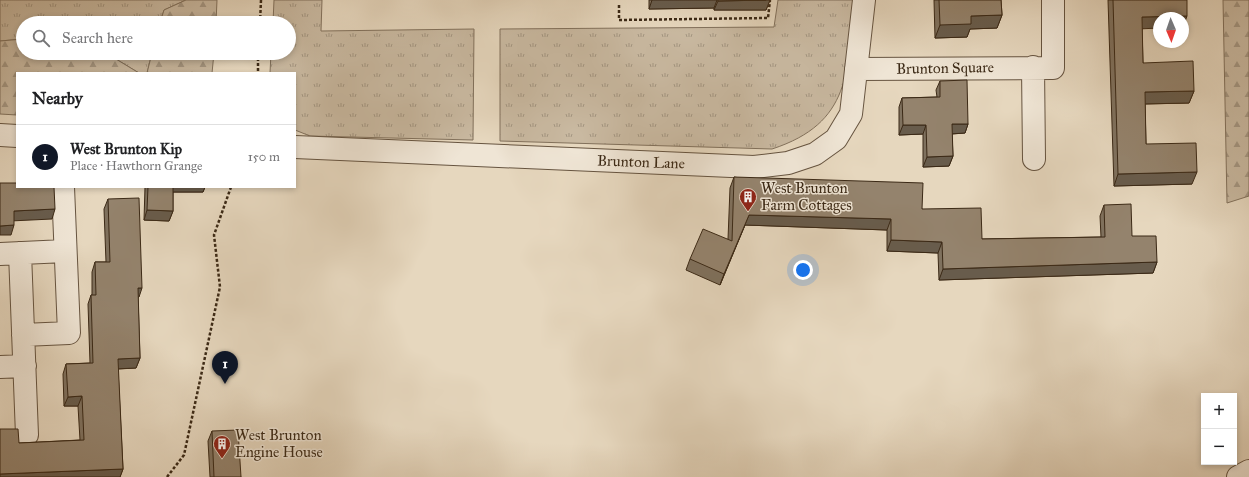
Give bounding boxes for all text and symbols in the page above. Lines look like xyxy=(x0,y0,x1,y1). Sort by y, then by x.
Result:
north arrow xyxy=(1153,12,1189,48)
search box xyxy=(16,16,296,60)
icon: search xyxy=(30,27,52,49)
text: Search here xyxy=(62,29,133,47)
street label: Brunton Square xyxy=(896,58,994,79)
text: Nearby xyxy=(32,88,83,109)
text: West Brunton Kip xyxy=(70,140,182,158)
text: 1 xyxy=(42,149,48,165)
text: 150 m xyxy=(248,149,280,165)
street label: Brunton Lane xyxy=(597,151,685,173)
text: Place · Hawthorn Grange xyxy=(70,158,202,174)
place label: West Brunton Farm Cottages xyxy=(761,179,852,214)
building icon: West Brunton Farm Cottages xyxy=(738,187,758,212)
your location xyxy=(793,260,813,280)
pin: 1 xyxy=(212,351,238,384)
map controls xyxy=(1201,393,1237,465)
button: + xyxy=(1201,393,1237,429)
place label: West Brunton Engine House xyxy=(235,426,323,461)
button: − xyxy=(1201,429,1237,465)
building icon: West Brunton Engine House xyxy=(212,434,232,459)

